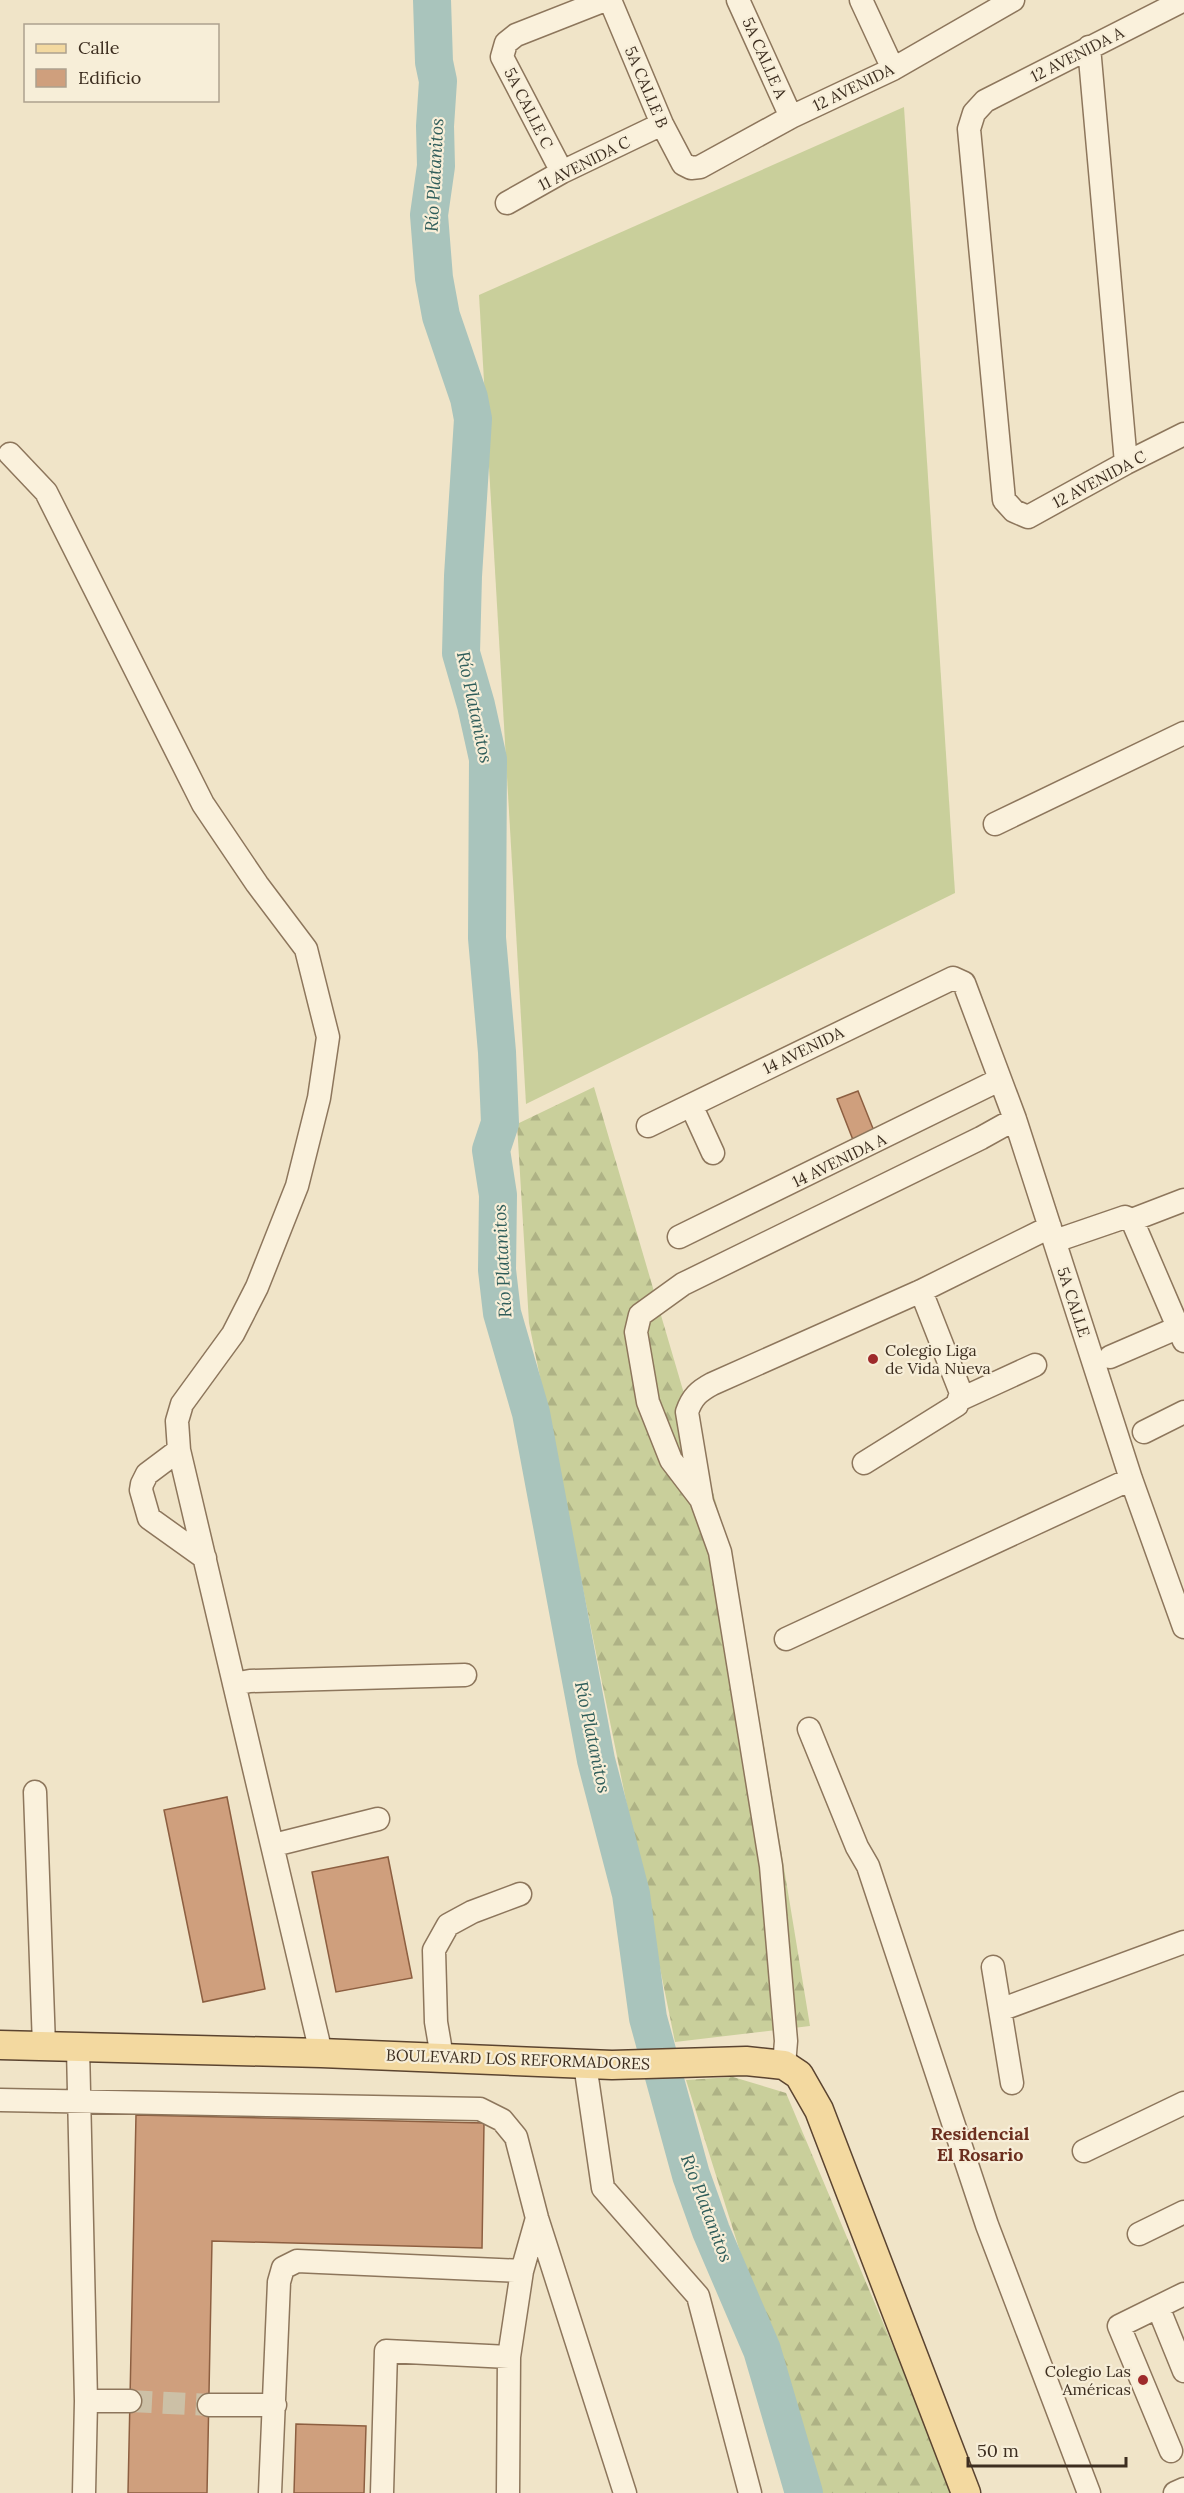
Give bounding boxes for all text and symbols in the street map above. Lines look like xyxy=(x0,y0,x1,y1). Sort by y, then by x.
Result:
street label: 5A CALLE A xyxy=(738,14,792,103)
street label: 12 AVENIDA A xyxy=(1027,22,1128,86)
legend xyxy=(24,24,219,102)
text: Calle xyxy=(78,36,120,59)
street label: 5A CALLE B xyxy=(621,43,673,131)
street label: 12 AVENIDA xyxy=(809,58,898,115)
street label: 5A CALLE C xyxy=(500,64,558,152)
text: Edificio xyxy=(78,66,141,89)
water label: Río Platanitos xyxy=(420,118,448,232)
street label: 11 AVENIDA C xyxy=(535,131,633,195)
street label: 12 AVENIDA C xyxy=(1049,446,1149,512)
water label: Río Platanitos xyxy=(452,649,498,765)
street label: 14 AVENIDA xyxy=(759,1021,848,1078)
street label: 14 AVENIDA A xyxy=(789,1128,890,1191)
water label: Río Platanitos xyxy=(488,1204,516,1318)
street label: 5A CALLE xyxy=(1053,1264,1095,1340)
place label: Colegio Liga de Vida Nueva xyxy=(885,1340,991,1378)
marker: Colegio Liga de Vida Nueva xyxy=(866,1352,880,1366)
water label: Río Platanitos xyxy=(570,1679,616,1795)
street label: BOULEVARD LOS REFORMADORES xyxy=(386,2044,650,2074)
district label: Residencial El Rosario xyxy=(931,2122,1030,2166)
water label: Río Platanitos xyxy=(676,2151,738,2265)
place label: Colegio Las Américas xyxy=(1045,2361,1131,2399)
marker: Colegio Las Américas xyxy=(1136,2373,1150,2387)
scale bar xyxy=(968,2430,1126,2468)
text: 50 m xyxy=(977,2439,1019,2462)

